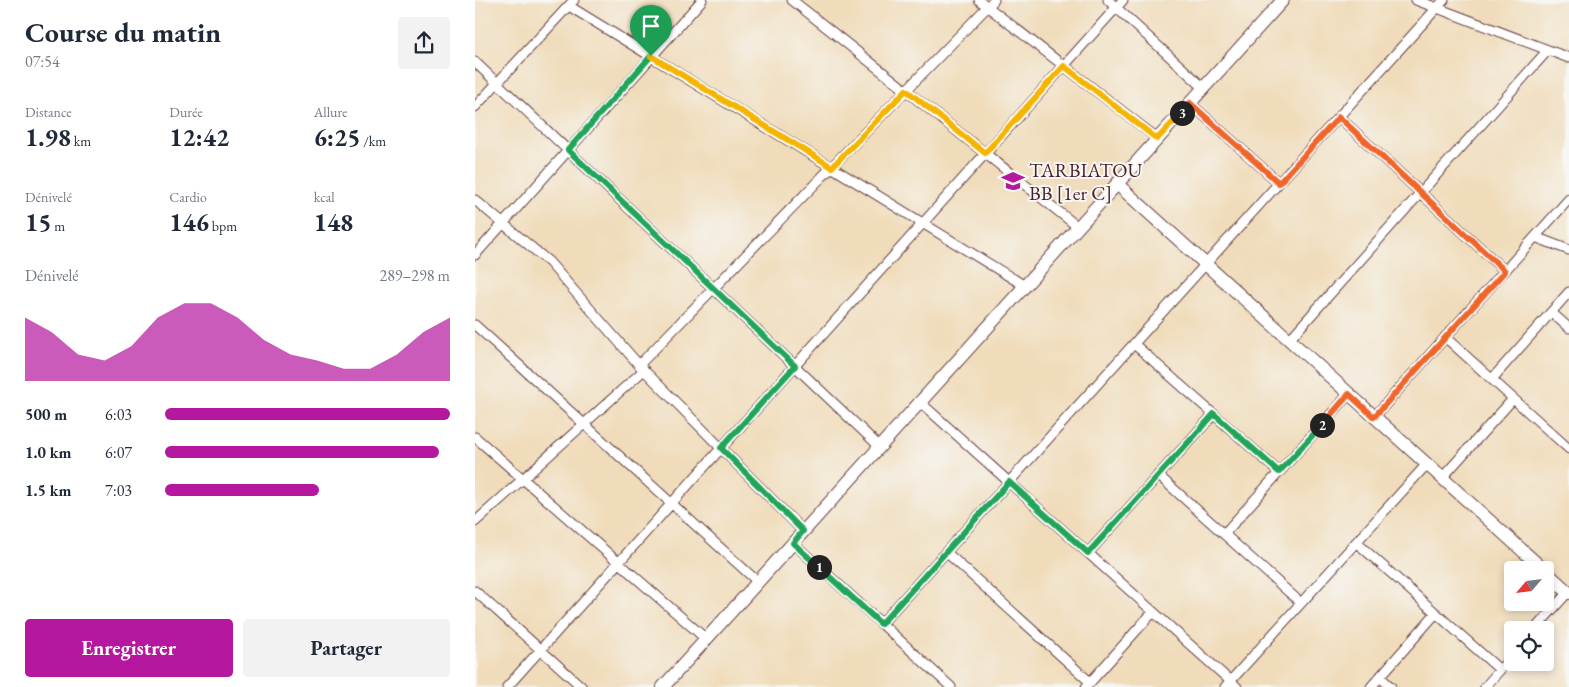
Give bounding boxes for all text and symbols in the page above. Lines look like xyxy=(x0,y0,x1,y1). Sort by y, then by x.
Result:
pin xyxy=(630,5,672,56)
icon: arrive xyxy=(637,12,665,40)
text: Course du matin xyxy=(25,14,221,50)
button: share xyxy=(398,17,450,69)
text: 07:54 xyxy=(25,51,60,72)
pin: 3 xyxy=(1169,100,1195,126)
text: Distance xyxy=(25,103,72,121)
text: Durée xyxy=(169,103,203,121)
text: Allure xyxy=(314,103,348,121)
text: 3 xyxy=(1179,104,1186,122)
text: 1.98 xyxy=(25,121,71,153)
text: 12:42 xyxy=(169,121,229,153)
text: 6:25 xyxy=(314,121,360,153)
text: km xyxy=(71,132,91,150)
text: /km xyxy=(360,132,386,150)
place label: TARBIATOU BB [1er C] xyxy=(1029,157,1143,206)
school or university icon: TARBIATOU BB [1er C] xyxy=(1000,168,1026,194)
text: Dénivelé xyxy=(25,188,72,206)
text: Cardio xyxy=(169,188,207,206)
text: kcal xyxy=(314,188,335,206)
text: 15 xyxy=(25,206,51,238)
text: 146 xyxy=(169,206,209,238)
text: 148 xyxy=(314,206,353,238)
text: m xyxy=(51,217,65,235)
text: bpm xyxy=(209,217,237,235)
text: Dénivelé xyxy=(25,265,79,286)
text: 289–298 m xyxy=(379,265,450,286)
text: 500 m xyxy=(25,404,67,425)
text: 6:03 xyxy=(105,404,132,425)
pin: 2 xyxy=(1309,412,1335,438)
text: 2 xyxy=(1319,416,1326,434)
text: 1.0 km xyxy=(25,442,71,463)
text: 6:07 xyxy=(105,442,132,463)
text: 1.5 km xyxy=(25,480,71,501)
text: 7:03 xyxy=(105,480,132,501)
pin: 1 xyxy=(807,554,831,580)
text: 1 xyxy=(816,558,823,576)
north arrow xyxy=(1504,561,1554,611)
map controls xyxy=(1504,561,1554,671)
button: Enregistrer xyxy=(25,619,233,677)
button: Partager xyxy=(243,619,450,677)
button: locate xyxy=(1504,621,1554,671)

